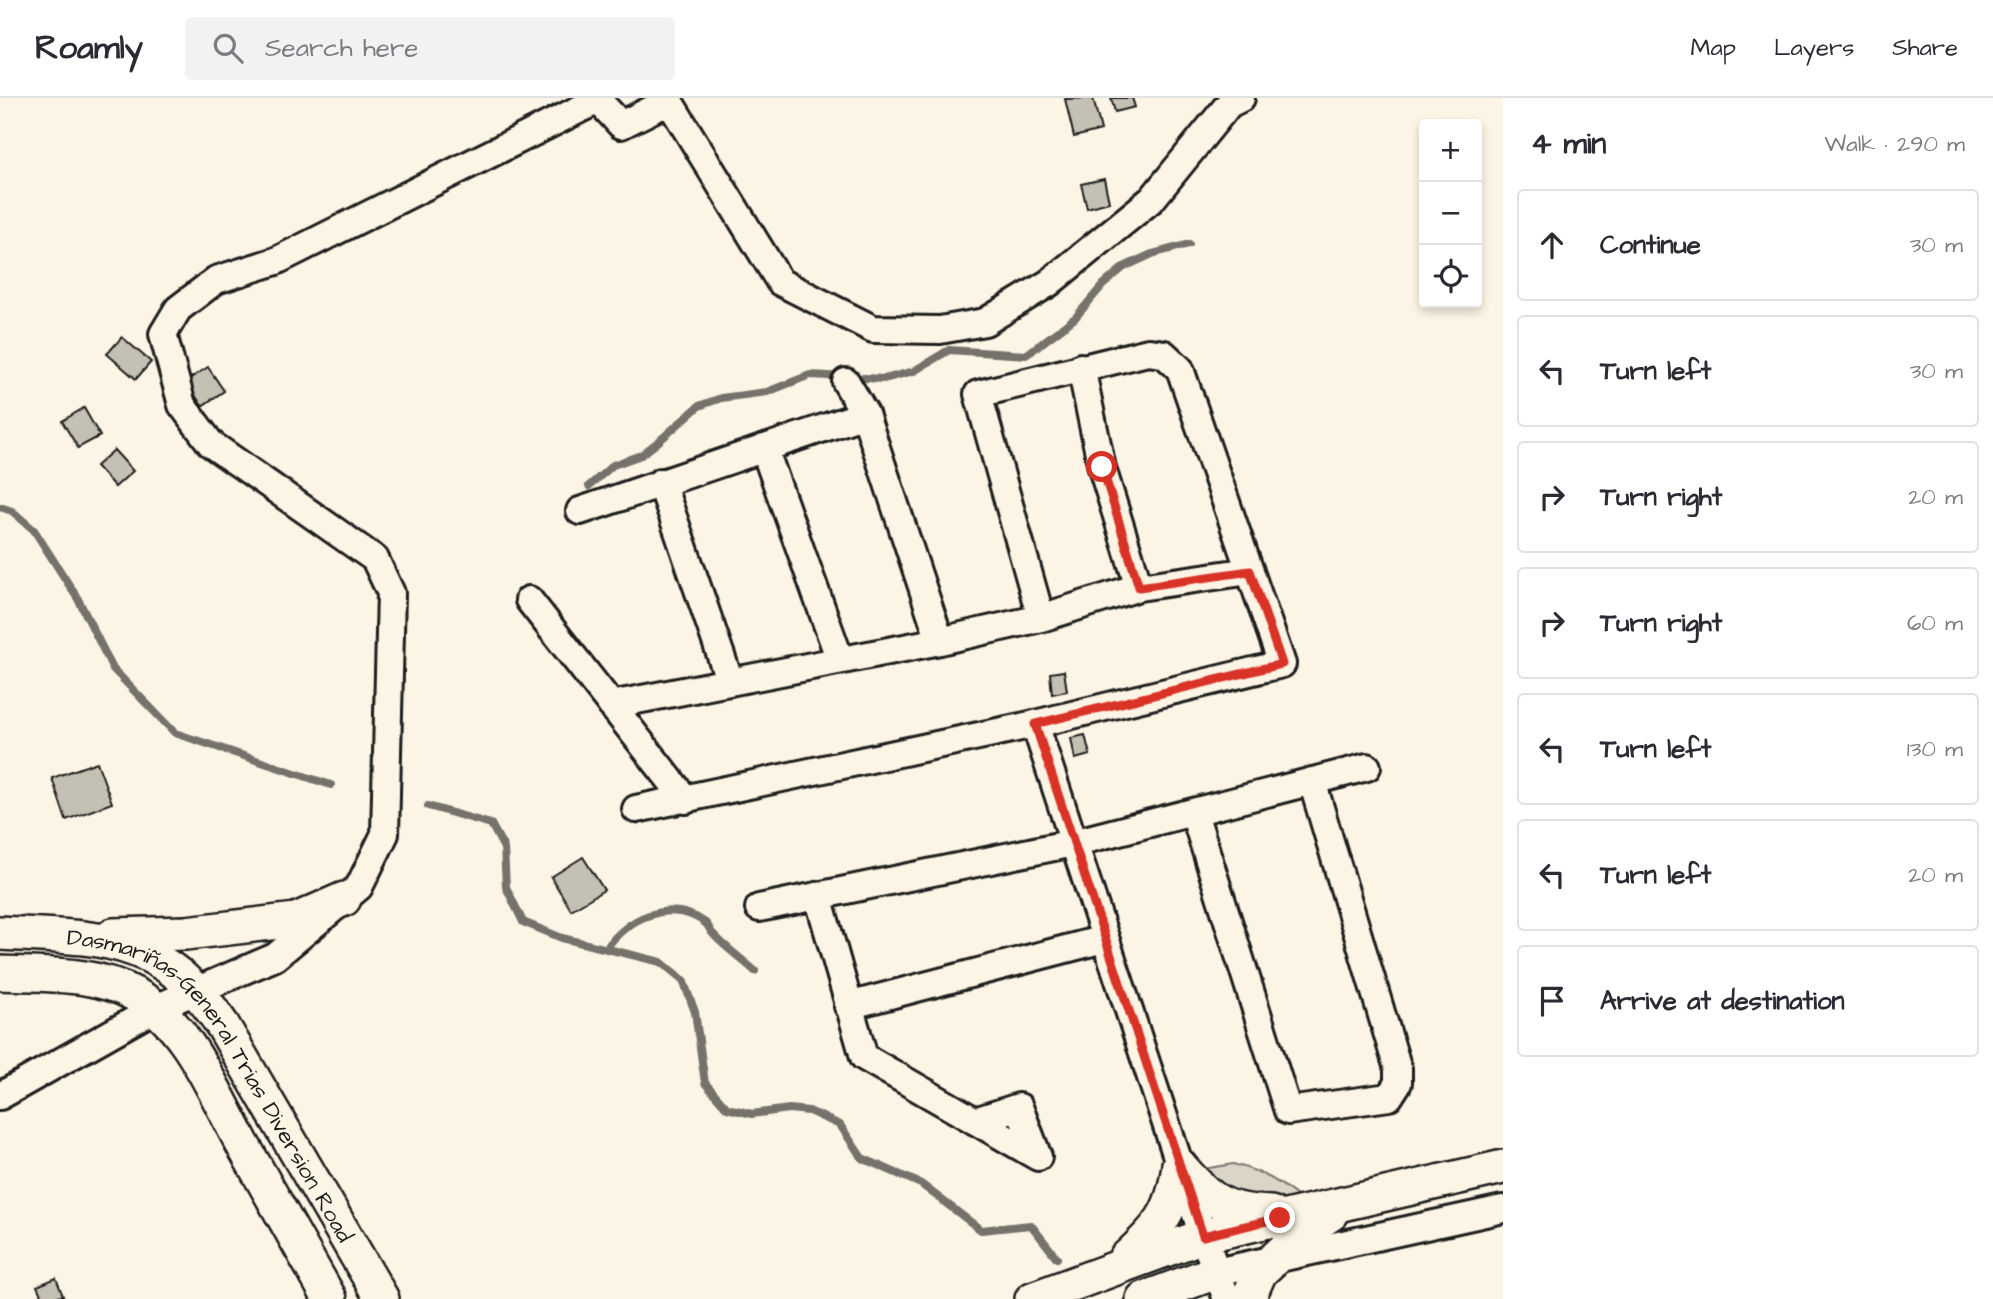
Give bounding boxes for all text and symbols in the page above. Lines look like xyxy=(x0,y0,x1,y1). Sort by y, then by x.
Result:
search box xyxy=(185,17,675,80)
text: Roamly xyxy=(35,25,143,71)
icon: search xyxy=(209,29,247,67)
text: Search here xyxy=(265,30,418,66)
text: Map xyxy=(1691,31,1736,65)
text: Layers xyxy=(1774,31,1854,65)
text: Share xyxy=(1892,31,1958,65)
map controls xyxy=(1419,119,1482,308)
button: + xyxy=(1419,119,1482,182)
text: 4 min xyxy=(1531,123,1606,165)
text: Walk · 290 m xyxy=(1824,128,1965,160)
button: − xyxy=(1419,182,1482,245)
icon: ahead xyxy=(1533,226,1571,264)
text: Continue xyxy=(1600,227,1701,263)
text: 30 m xyxy=(1910,229,1963,261)
button: locate xyxy=(1419,245,1482,308)
icon: left xyxy=(1533,352,1571,390)
text: Turn left xyxy=(1600,353,1711,389)
text: 30 m xyxy=(1910,355,1963,387)
route start xyxy=(1086,451,1117,482)
icon: right xyxy=(1533,478,1571,516)
text: Turn right xyxy=(1600,479,1722,515)
text: 20 m xyxy=(1908,481,1963,513)
icon: right xyxy=(1533,604,1571,642)
text: Turn right xyxy=(1600,605,1722,641)
text: 60 m xyxy=(1907,607,1963,639)
icon: left xyxy=(1533,730,1571,768)
text: Turn left xyxy=(1600,731,1711,767)
text: 130 m xyxy=(1907,733,1963,765)
icon: left xyxy=(1533,856,1571,894)
text: Turn left xyxy=(1600,857,1711,893)
text: 20 m xyxy=(1908,859,1963,891)
street label: Dasmariñas-General Trias Diversion Road xyxy=(66,922,361,1249)
icon: arrive xyxy=(1533,982,1571,1020)
text: Arrive at destination xyxy=(1600,983,1845,1019)
route end xyxy=(1264,1202,1295,1233)

